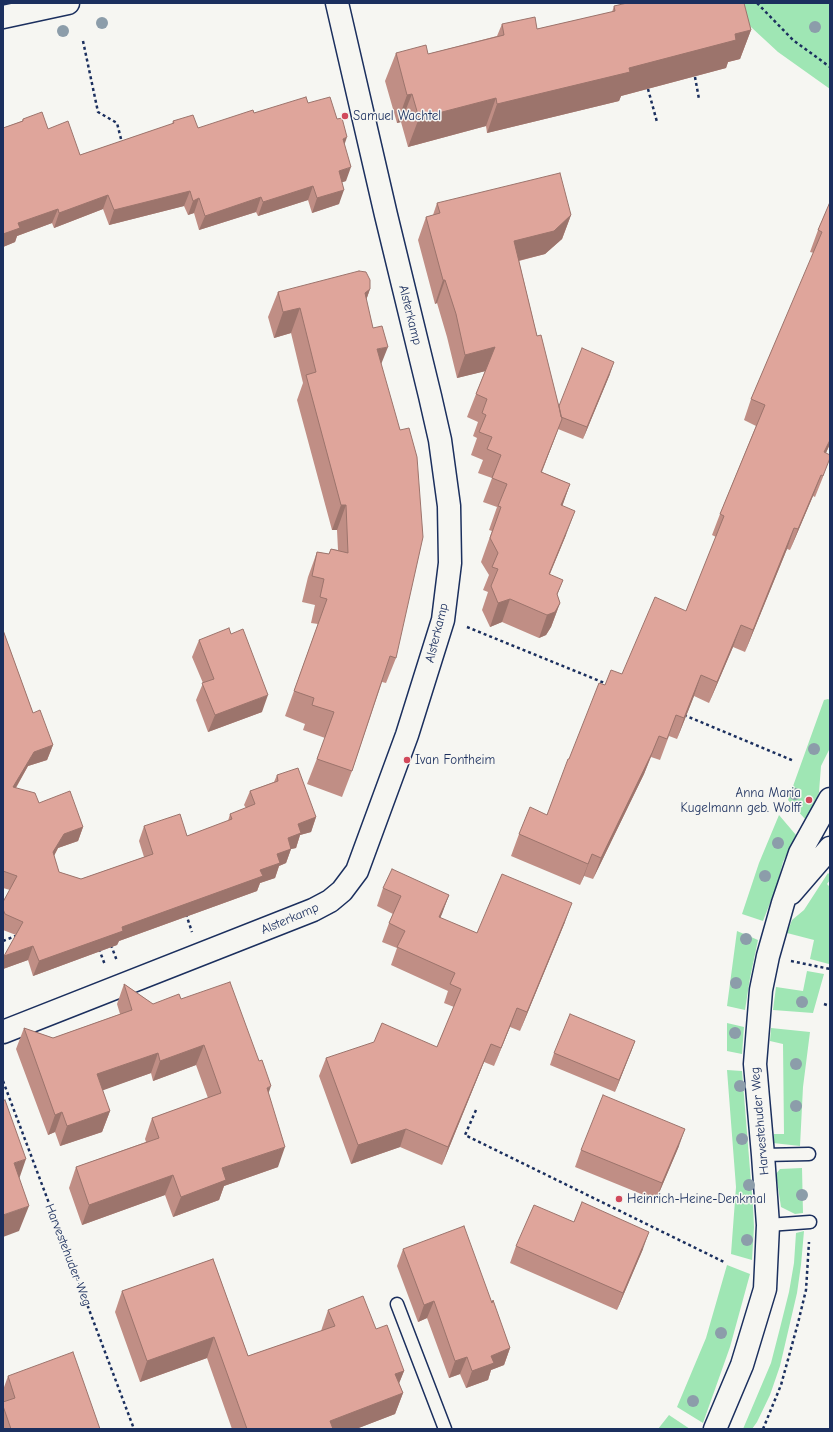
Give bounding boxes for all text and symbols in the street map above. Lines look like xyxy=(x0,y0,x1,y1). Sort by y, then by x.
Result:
place label: Samuel Wachtel xyxy=(353,108,441,124)
marker: Samuel Wachtel xyxy=(340,111,350,121)
street label: Alsterkamp xyxy=(395,283,425,347)
street label: Alsterkamp xyxy=(422,601,452,665)
place label: Ivan Fontheim xyxy=(415,752,495,768)
marker: Ivan Fontheim xyxy=(402,755,412,765)
place label: Anna Maria Kugelmann geb. Wolff xyxy=(681,785,801,816)
marker: Anna Maria Kugelmann geb. Wolff xyxy=(804,795,814,805)
street label: Alsterkamp xyxy=(259,900,321,938)
street label: Harvestehuder Weg xyxy=(748,1066,772,1176)
place label: Heinrich-Heine-Denkmal xyxy=(627,1191,766,1207)
marker: Heinrich-Heine-Denkmal xyxy=(614,1194,624,1204)
street label: Harvestehuder Weg xyxy=(41,1202,95,1308)

